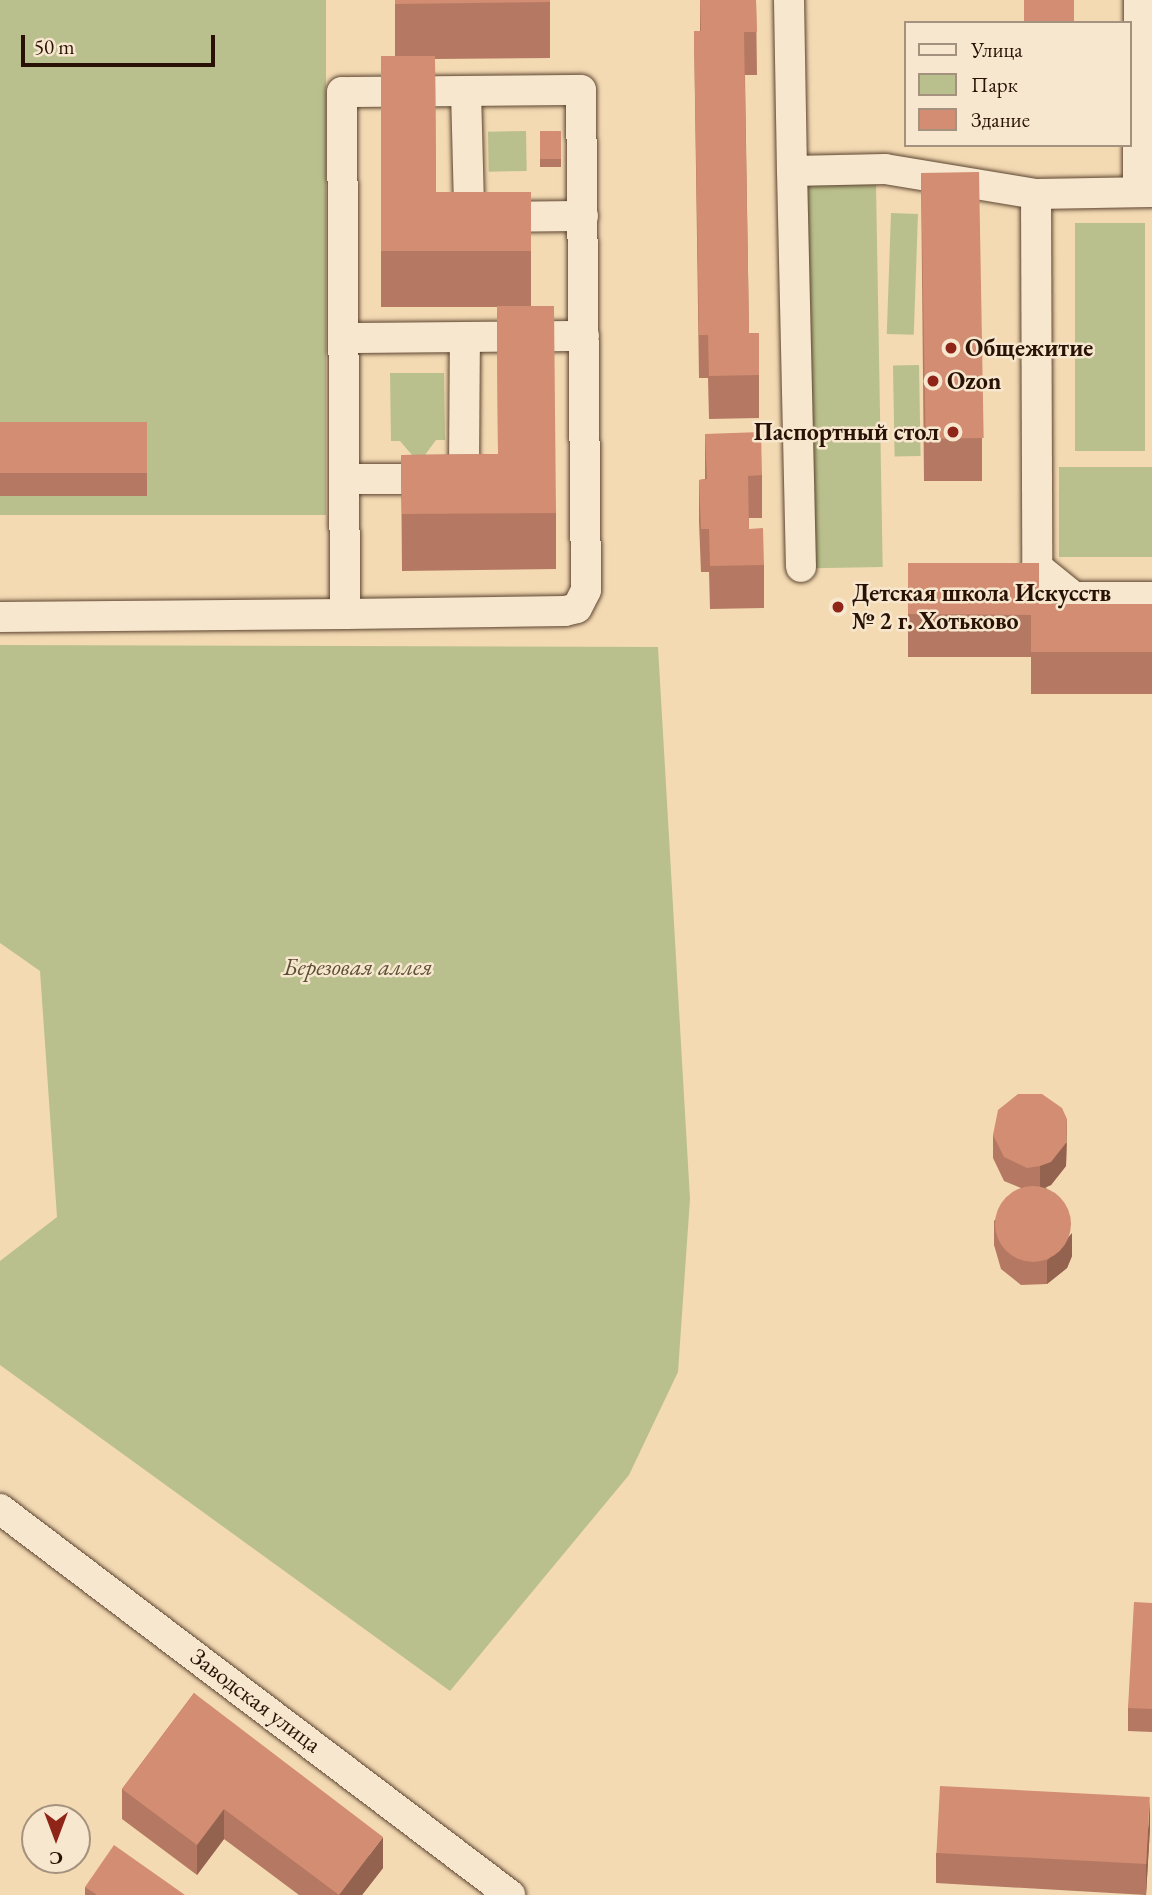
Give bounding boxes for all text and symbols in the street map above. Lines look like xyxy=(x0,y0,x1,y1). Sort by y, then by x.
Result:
scale bar xyxy=(24,21,219,65)
legend xyxy=(904,21,1131,147)
text: 50 m xyxy=(34,33,75,60)
text: Улица xyxy=(971,36,1023,63)
text: Парк xyxy=(971,71,1018,98)
text: Здание xyxy=(971,106,1030,133)
place label: Общежитие xyxy=(965,334,1093,362)
marker: Общежитие xyxy=(943,340,959,356)
place label: Ozon xyxy=(947,367,1001,395)
marker: Ozon xyxy=(925,373,941,389)
place label: Паспортный стол xyxy=(754,418,939,446)
marker: Паспортный стол xyxy=(945,424,961,440)
place label: Детская школа Искусств № 2 г. Хотьково xyxy=(852,579,1111,635)
marker: Детская школа Искусств № 2 г. Хотьково xyxy=(830,599,846,615)
park label: Березовая аллея xyxy=(283,953,433,981)
street label: Заводская улица xyxy=(185,1642,327,1758)
north arrow xyxy=(21,1804,91,1874)
text: С xyxy=(49,1846,63,1871)

